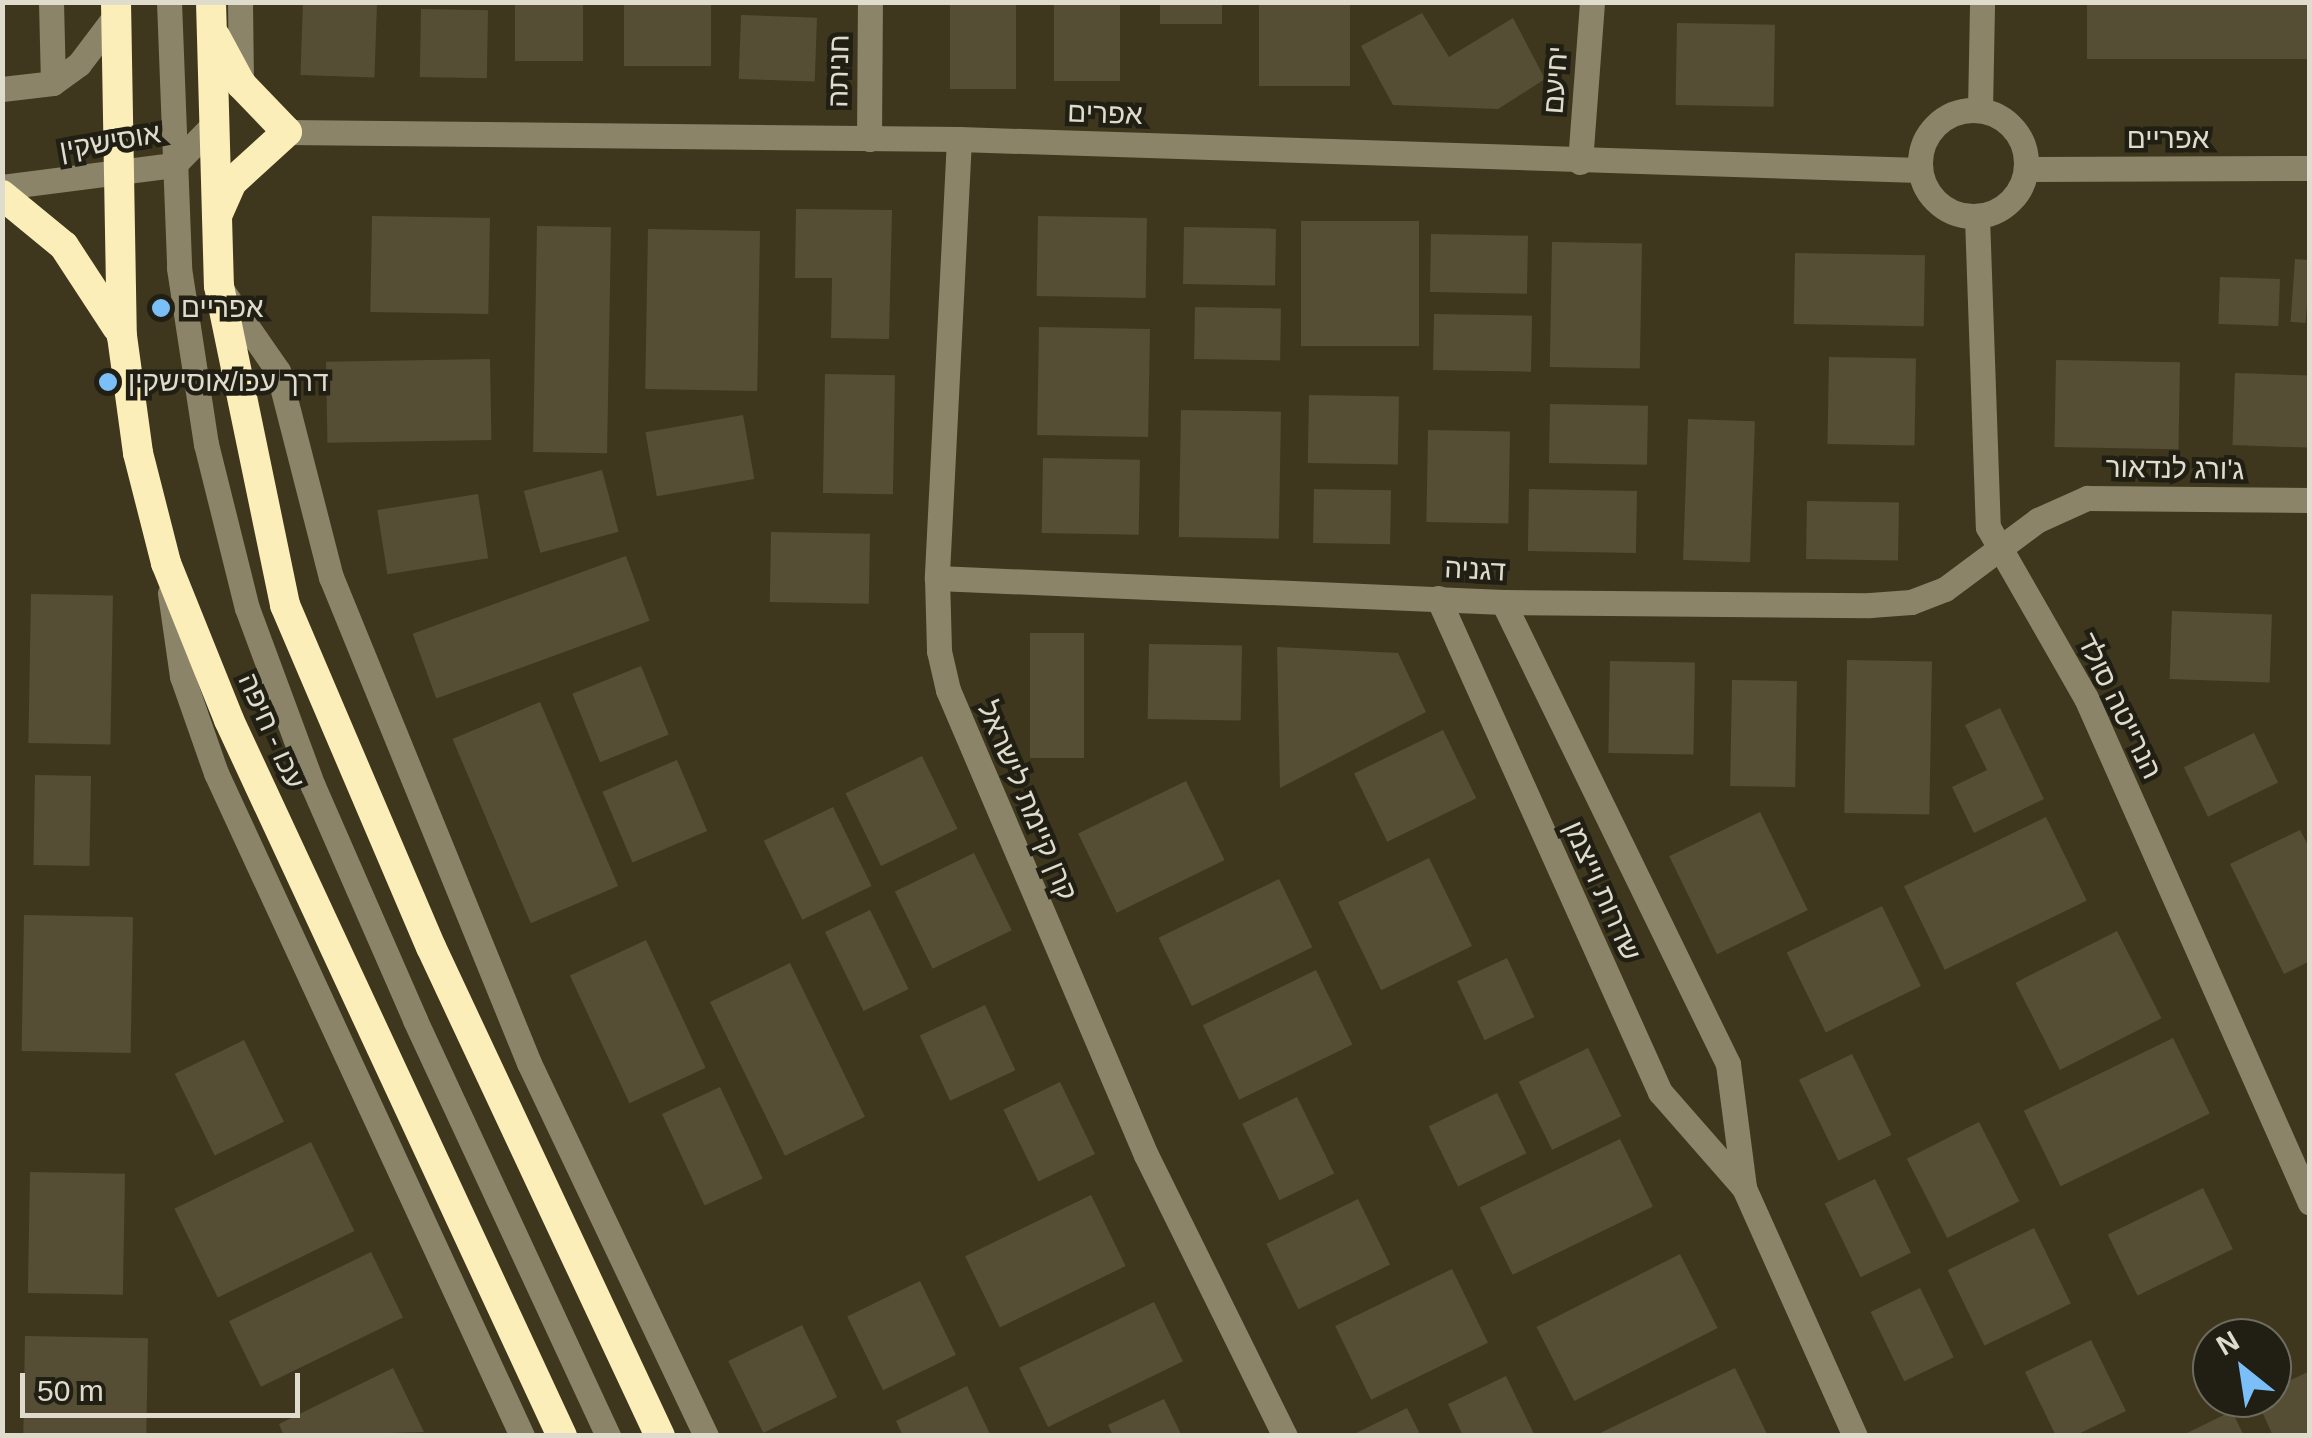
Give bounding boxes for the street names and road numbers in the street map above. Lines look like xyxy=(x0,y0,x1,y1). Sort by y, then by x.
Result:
street label: חניתה xyxy=(822,34,856,108)
street label: יחיעם xyxy=(1537,45,1575,115)
street label: אפרים xyxy=(1067,96,1143,132)
street label: אוסישקין xyxy=(57,117,163,167)
street label: אפריים xyxy=(2127,122,2209,156)
street label: ג'ורג לנדאור xyxy=(2105,451,2245,487)
street label: דגניה xyxy=(1444,552,1506,588)
street label: הנרייטה סולד xyxy=(2069,628,2169,784)
street label: עכו - חיפה xyxy=(231,668,311,794)
street label: קרן קיימת לישראל xyxy=(970,697,1084,905)
street label: שדרות וייצמן xyxy=(1556,816,1648,966)

